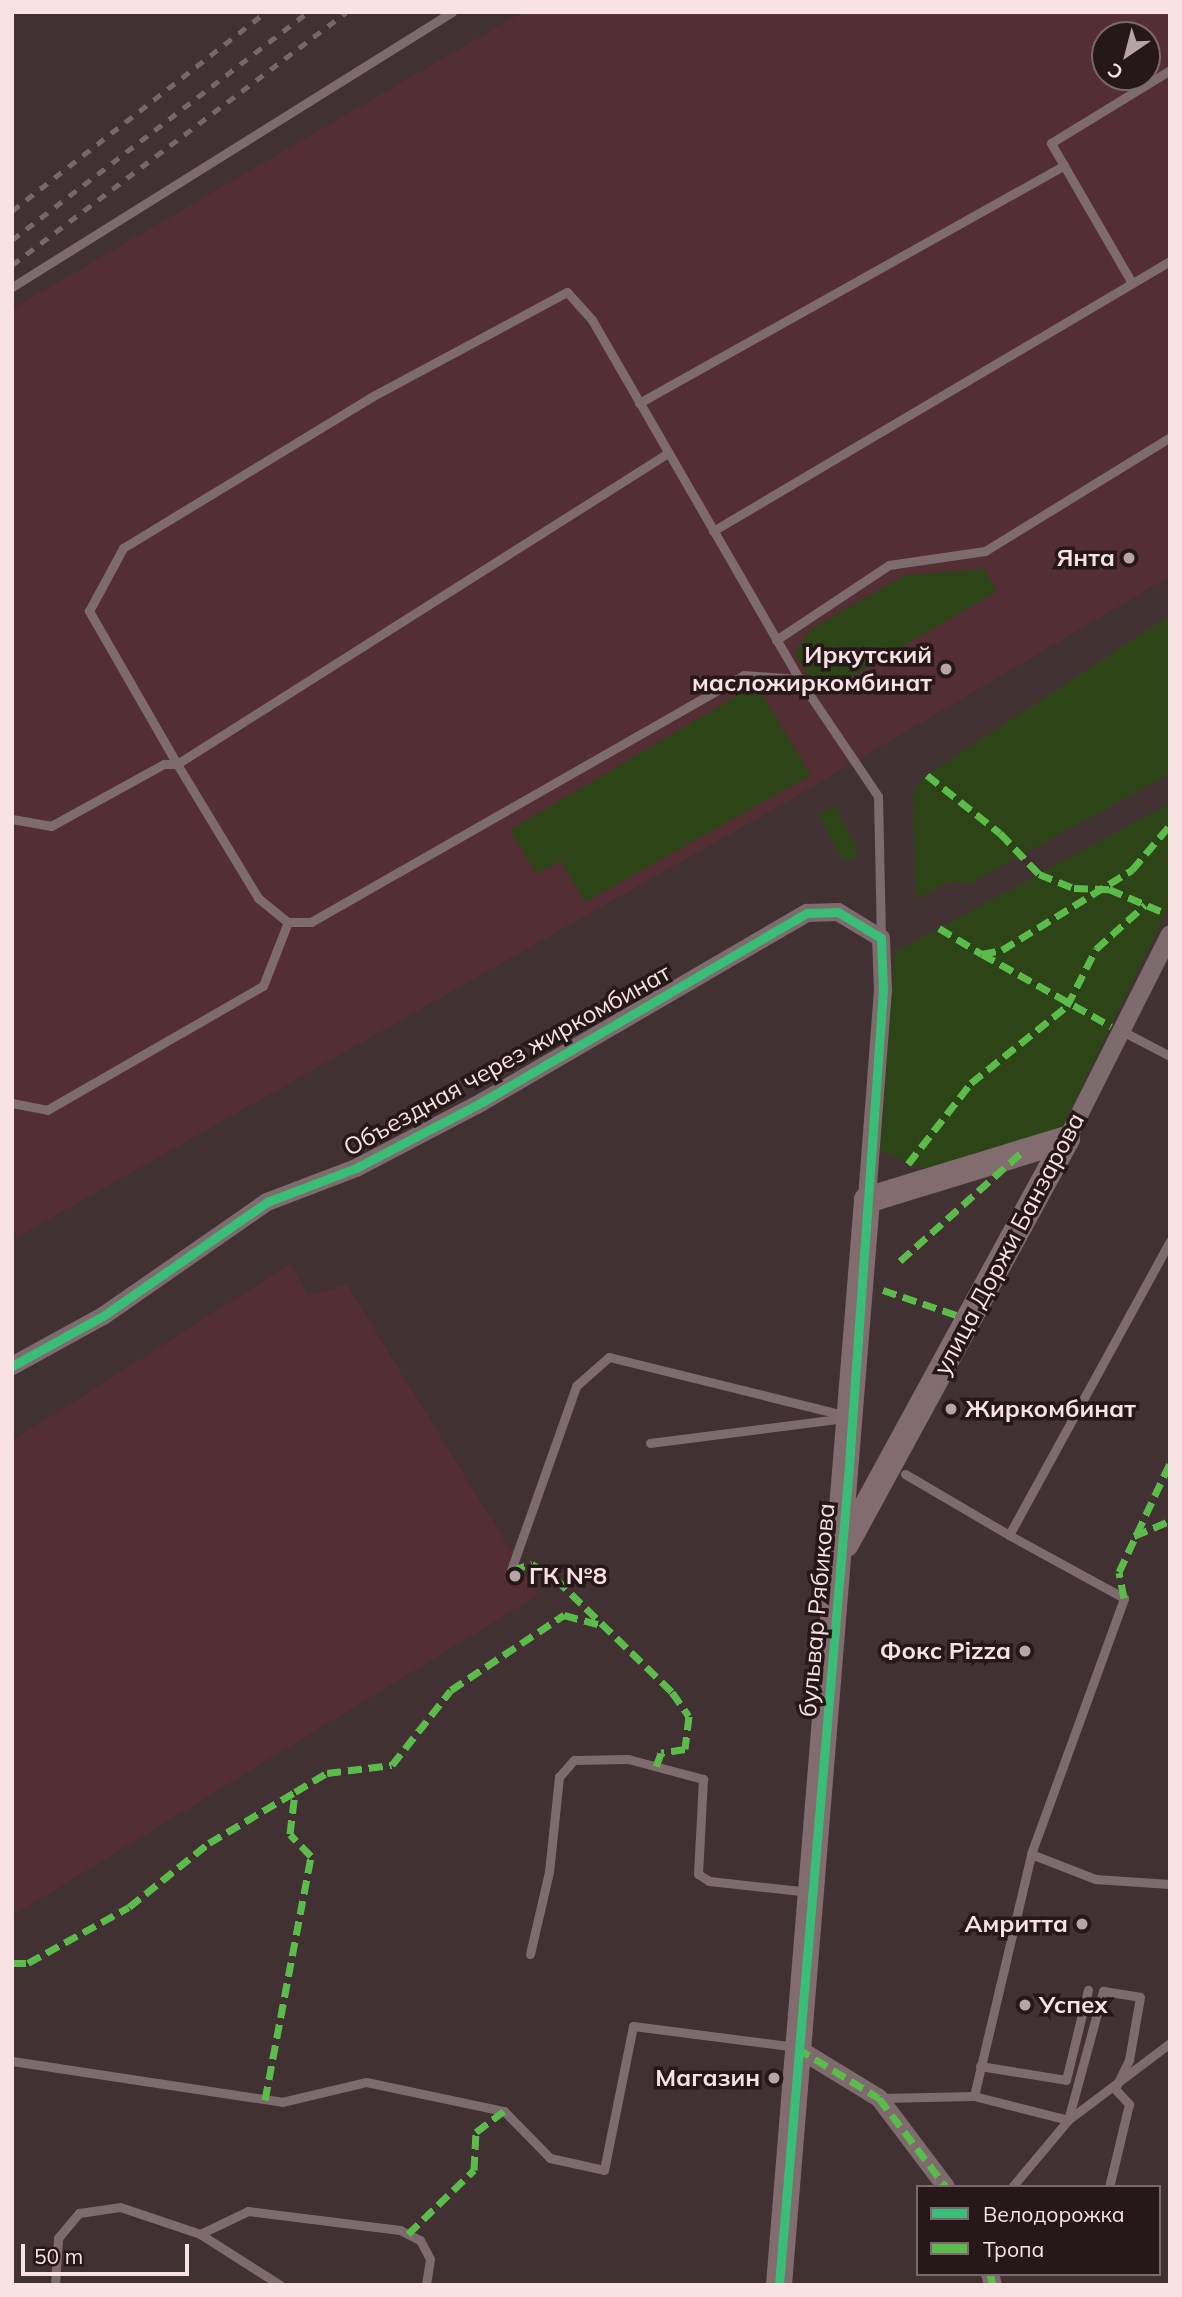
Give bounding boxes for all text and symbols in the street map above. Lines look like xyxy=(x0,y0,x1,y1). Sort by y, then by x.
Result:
north arrow xyxy=(1091,21,1161,91)
text: С xyxy=(1103,58,1127,85)
place label: Янта xyxy=(1056,544,1115,572)
marker: Янта xyxy=(1121,550,1137,566)
place label: Иркутский масложиркомбинат xyxy=(692,641,932,697)
marker: Иркутский масложиркомбинат xyxy=(938,661,954,677)
street label: Объездная через жиркомбинат xyxy=(339,958,675,1162)
street label: улица Доржи Банзарова xyxy=(928,1108,1090,1380)
place label: Жиркомбинат xyxy=(965,1395,1136,1423)
marker: Жиркомбинат xyxy=(943,1401,959,1417)
street label: бульвар Рябикова xyxy=(793,1502,841,1718)
place label: ГК №8 xyxy=(529,1562,607,1590)
marker: ГК №8 xyxy=(507,1568,523,1584)
place label: Фокс Pizza xyxy=(880,1637,1011,1665)
marker: Фокс Pizza xyxy=(1017,1643,1033,1659)
place label: Амритта xyxy=(965,1910,1068,1938)
marker: Амритта xyxy=(1074,1916,1090,1932)
place label: Успех xyxy=(1039,1991,1108,2019)
marker: Успех xyxy=(1017,1997,1033,2013)
place label: Магазин xyxy=(655,2064,760,2092)
marker: Магазин xyxy=(766,2070,782,2086)
legend xyxy=(916,2185,1161,2276)
text: Велодорожка xyxy=(983,2201,1125,2227)
scale bar xyxy=(24,2230,192,2274)
text: Тропа xyxy=(983,2236,1044,2262)
text: 50 m xyxy=(34,2243,83,2269)

